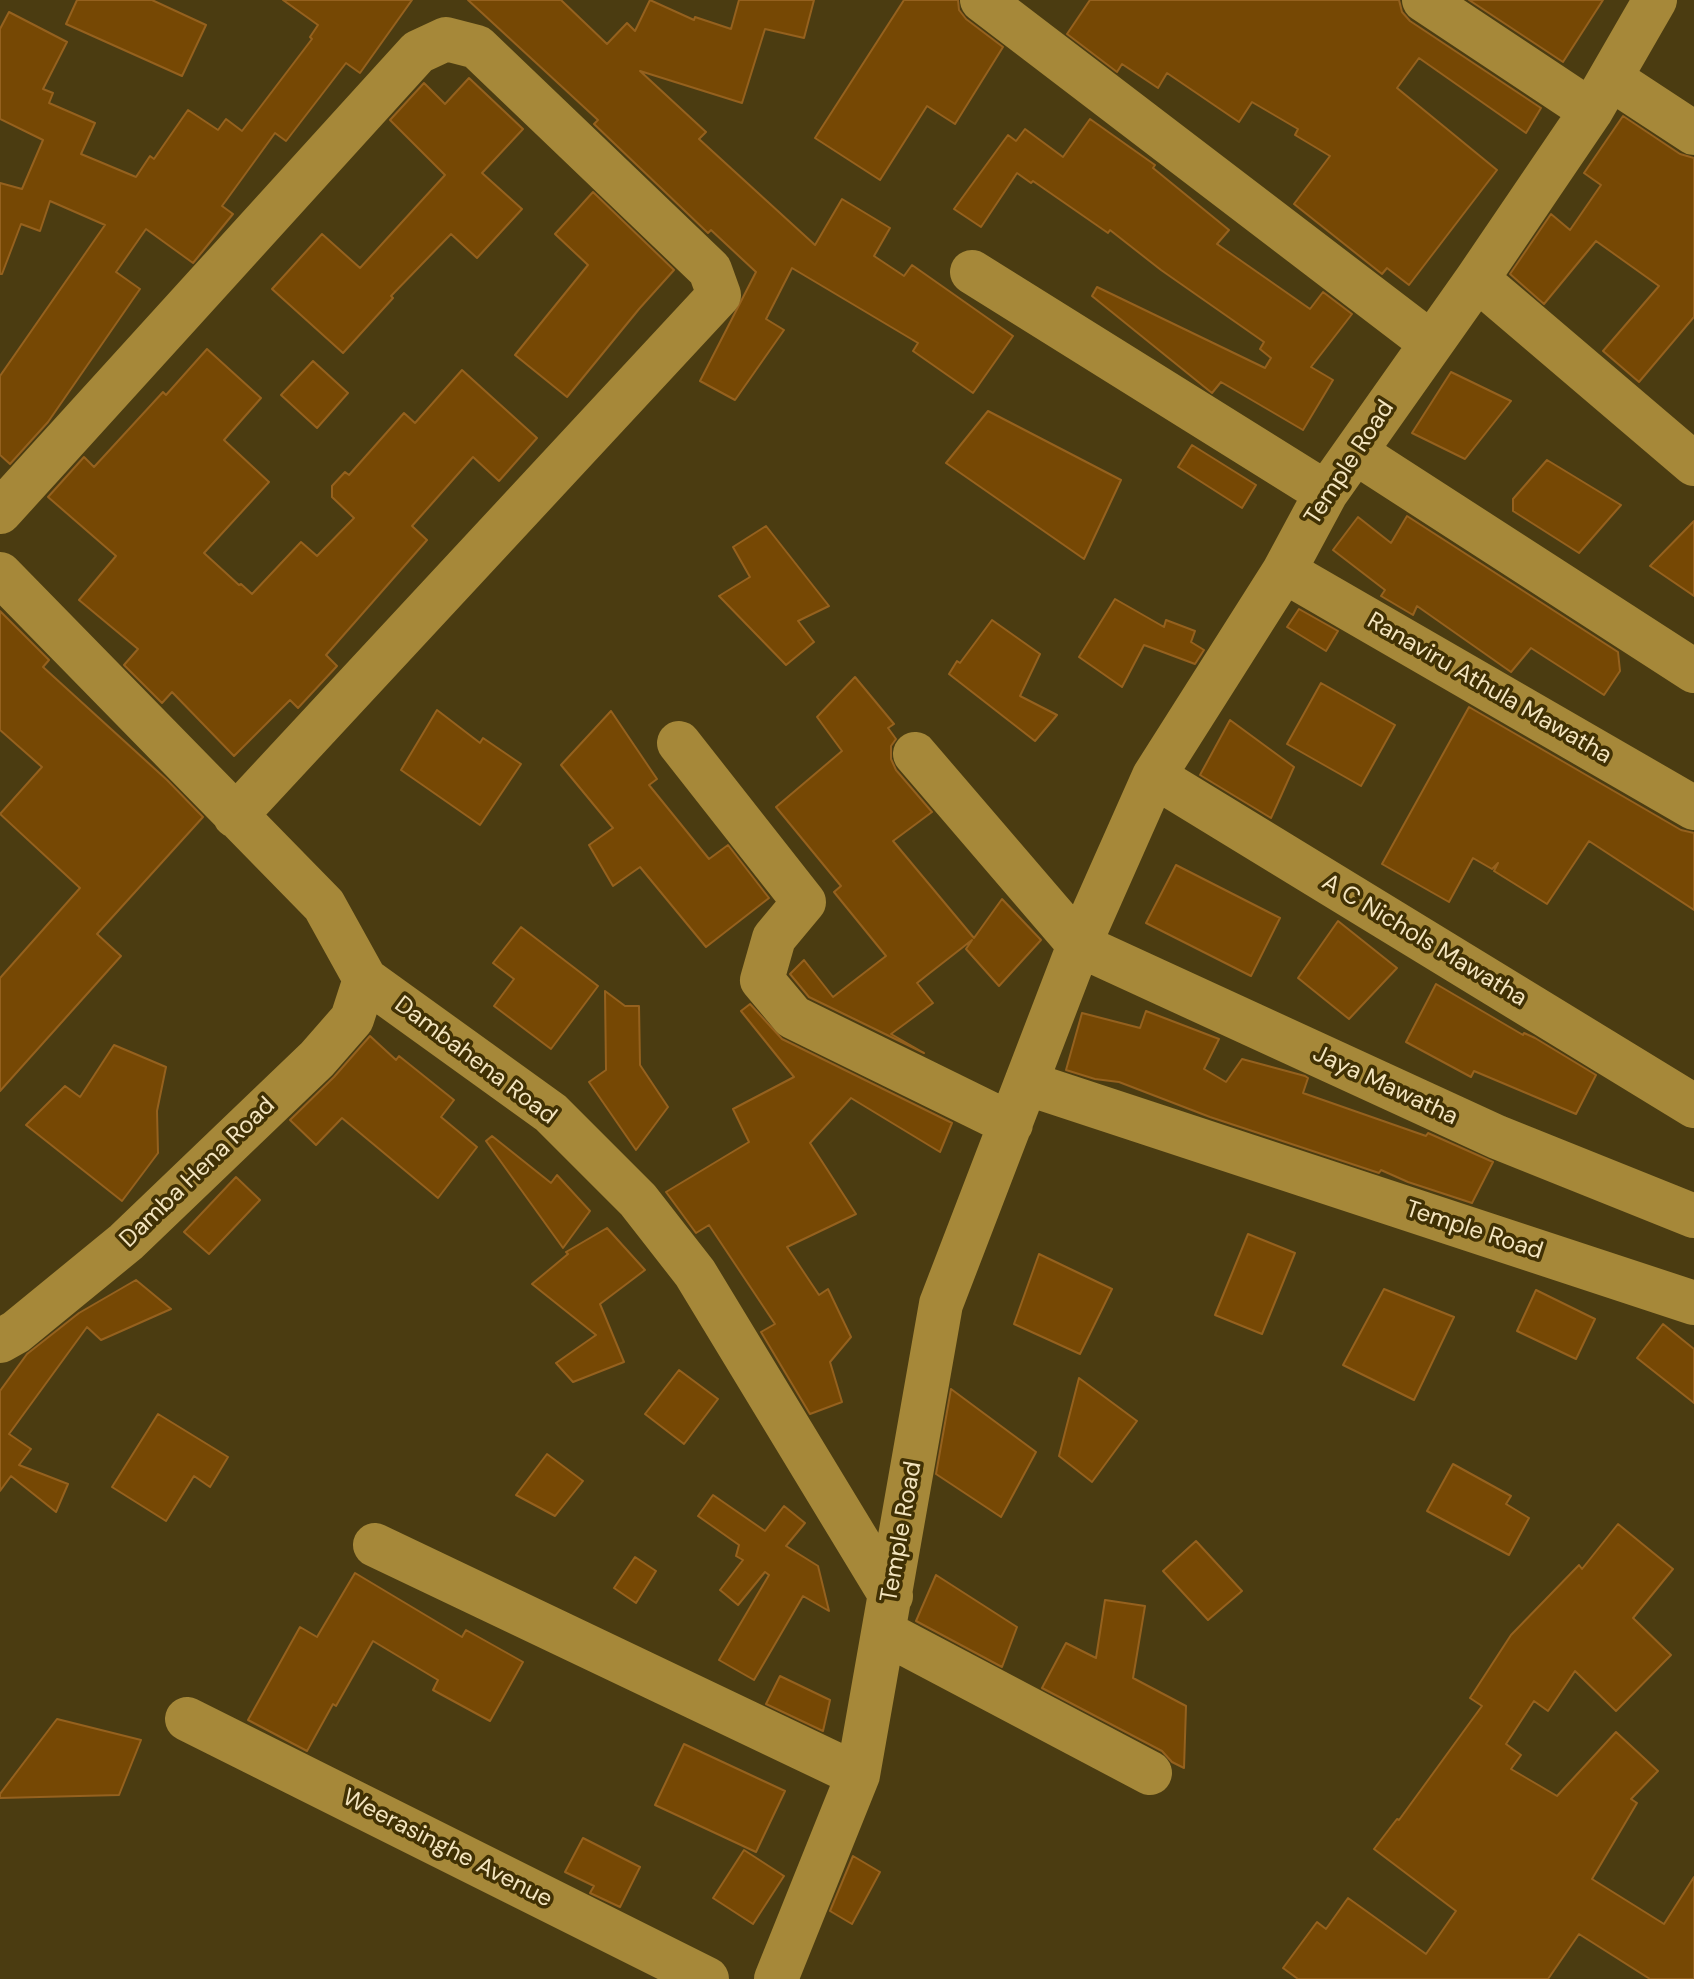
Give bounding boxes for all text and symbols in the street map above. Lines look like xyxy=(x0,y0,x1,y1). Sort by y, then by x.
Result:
street label: Temple Road xyxy=(1299,395,1401,531)
street label: Ranaviru Athula Mawatha xyxy=(1362,607,1616,771)
street label: A C Nichols Mawatha xyxy=(1316,868,1532,1014)
street label: Dambahena Road xyxy=(388,991,562,1131)
street label: Jaya Mawatha xyxy=(1308,1040,1462,1132)
street label: Damba Hena Road xyxy=(114,1092,282,1254)
street label: Temple Road xyxy=(1402,1195,1546,1267)
street label: Temple Road xyxy=(875,1459,929,1605)
street label: Weerasinghe Avenue xyxy=(337,1784,557,1914)

